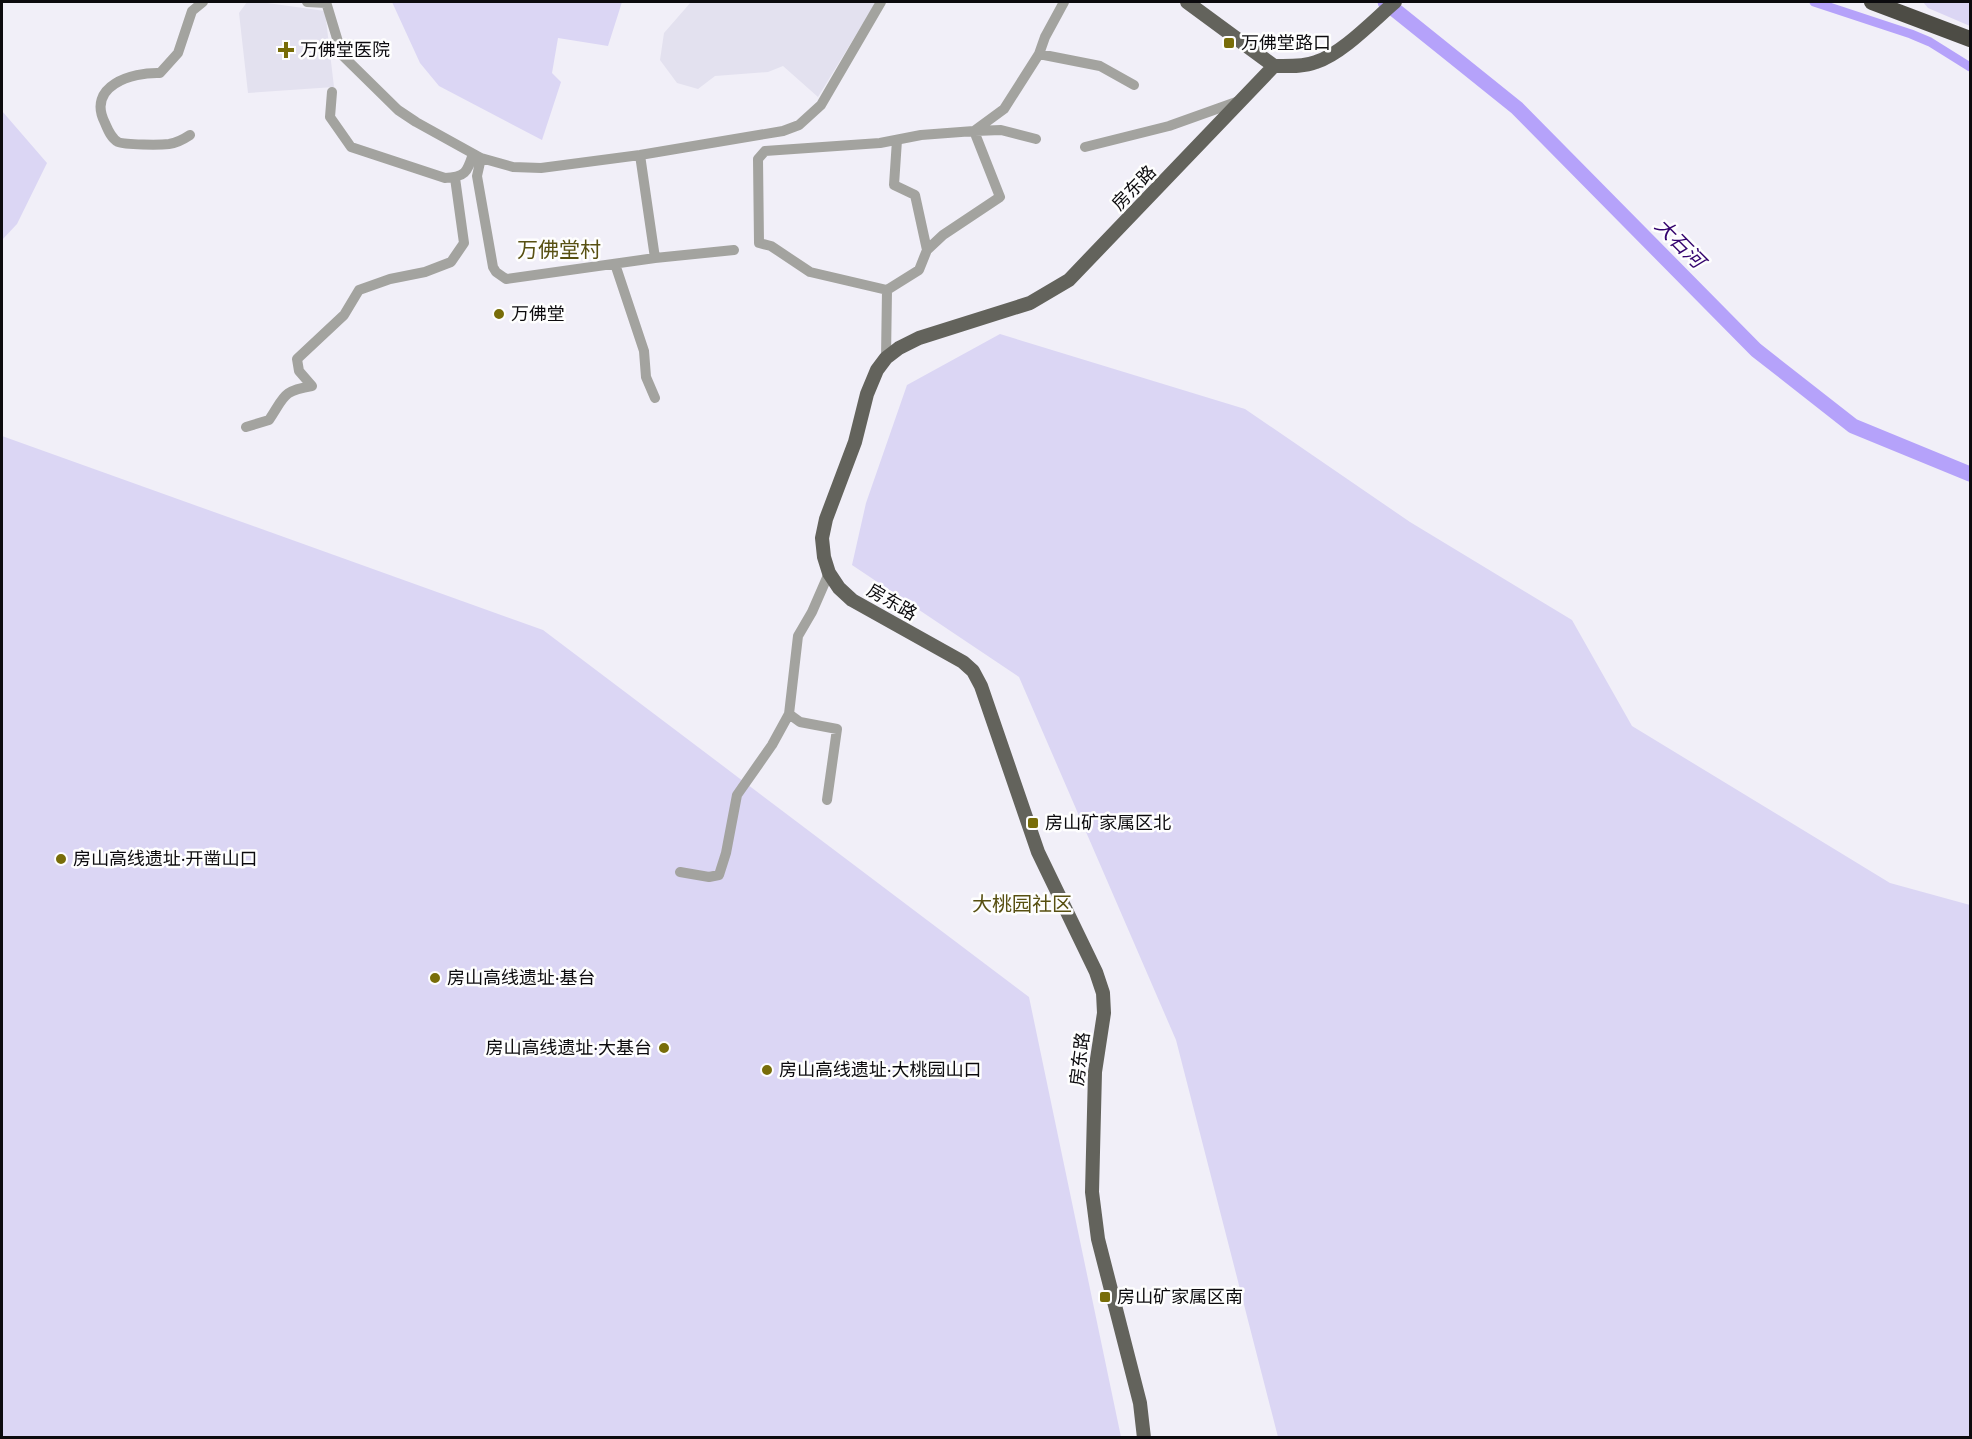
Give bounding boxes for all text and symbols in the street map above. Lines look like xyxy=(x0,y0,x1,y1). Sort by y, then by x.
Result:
place label: 万佛堂路口 xyxy=(1241,32,1331,52)
marker: 万佛堂路口 xyxy=(1222,36,1236,50)
place label: 万佛堂医院 xyxy=(300,39,390,59)
marker: 万佛堂医院 xyxy=(277,41,295,59)
street label: 房东路 xyxy=(1107,161,1159,214)
water label: 大石河 xyxy=(1651,213,1713,275)
district label: 万佛堂村 xyxy=(517,237,601,261)
place label: 万佛堂 xyxy=(511,303,565,323)
marker: 万佛堂 xyxy=(492,307,506,321)
street label: 房东路 xyxy=(864,579,921,623)
place label: 房山矿家属区北 xyxy=(1045,812,1171,832)
marker: 房山矿家属区北 xyxy=(1026,816,1040,830)
place label: 房山高线遗址·开凿山口 xyxy=(73,848,257,868)
marker: 房山高线遗址·开凿山口 xyxy=(54,852,68,866)
district label: 大桃园社区 xyxy=(972,892,1072,915)
place label: 房山高线遗址·基台 xyxy=(447,967,595,987)
marker: 房山高线遗址·基台 xyxy=(428,971,442,985)
street label: 房东路 xyxy=(1066,1031,1092,1087)
place label: 房山高线遗址·大基台 xyxy=(486,1037,652,1057)
marker: 房山高线遗址·大基台 xyxy=(657,1041,671,1055)
place label: 房山高线遗址·大桃园山口 xyxy=(779,1059,981,1079)
marker: 房山高线遗址·大桃园山口 xyxy=(760,1063,774,1077)
place label: 房山矿家属区南 xyxy=(1117,1286,1243,1306)
marker: 房山矿家属区南 xyxy=(1098,1290,1112,1304)

